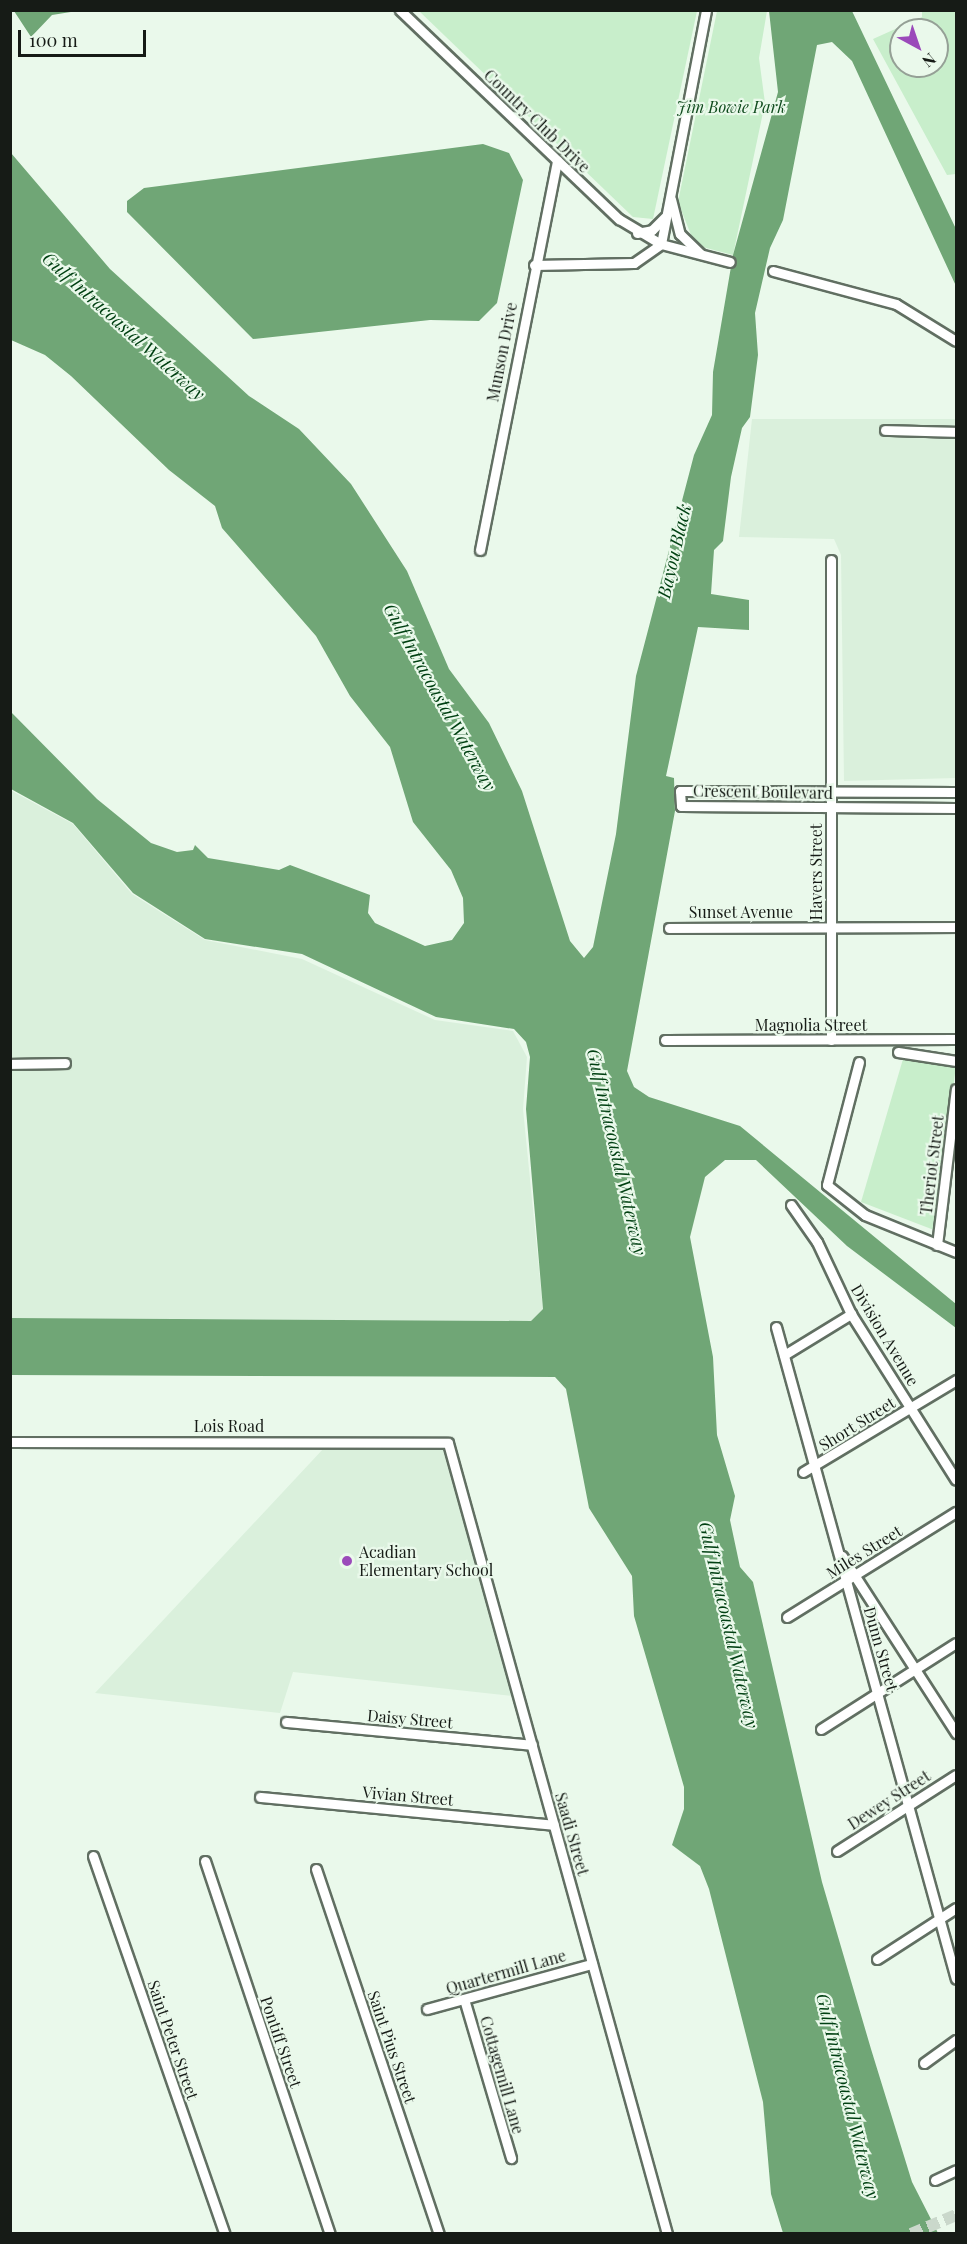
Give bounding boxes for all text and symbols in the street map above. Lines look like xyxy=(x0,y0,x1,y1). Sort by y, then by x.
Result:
scale bar xyxy=(21,18,148,56)
north arrow xyxy=(889,18,949,78)
text: 100 m xyxy=(29,28,78,52)
text: N xyxy=(918,49,941,72)
street label: Country Club Drive xyxy=(480,65,594,177)
park label: Jim Bowie Park xyxy=(676,97,786,117)
water label: Gulf Intracoastal Waterway xyxy=(38,247,210,405)
street label: Munson Drive xyxy=(483,300,521,404)
water label: Bayou Black xyxy=(653,502,695,600)
water label: Gulf Intracoastal Waterway xyxy=(379,599,501,795)
street label: Crescent Boulevard xyxy=(693,781,833,803)
street label: Havers Street xyxy=(806,824,826,920)
street label: Sunset Avenue xyxy=(688,902,794,922)
street label: Magnolia Street xyxy=(755,1015,867,1035)
water label: Gulf Intracoastal Waterway xyxy=(583,1046,651,1258)
street label: Theriot Street xyxy=(916,1114,948,1216)
street label: Division Avenue xyxy=(847,1280,923,1390)
street label: Short Street xyxy=(815,1393,899,1455)
street label: Lois Road xyxy=(194,1416,264,1436)
water label: Gulf Intracoastal Waterway xyxy=(695,1519,763,1731)
street label: Miles Street xyxy=(823,1521,905,1583)
place label: Acadian Elementary School xyxy=(359,1542,494,1580)
marker: Acadian Elementary School xyxy=(340,1554,354,1568)
street label: Dunn Street xyxy=(860,1605,902,1693)
street label: Daisy Street xyxy=(366,1706,454,1732)
street label: Dewey Street xyxy=(844,1766,934,1834)
street label: Vivian Street xyxy=(362,1782,454,1810)
street label: Saadi Street xyxy=(551,1790,593,1878)
street label: Quartermill Lane xyxy=(444,1946,568,1998)
street label: Saint Peter Street xyxy=(143,1977,203,2103)
street label: Saint Pius Street xyxy=(364,1988,420,2106)
water label: Gulf Intracoastal Waterway xyxy=(812,1991,884,2201)
street label: Pontiff Street xyxy=(256,1994,306,2090)
street label: Cottagemill Lane xyxy=(476,2014,528,2136)

